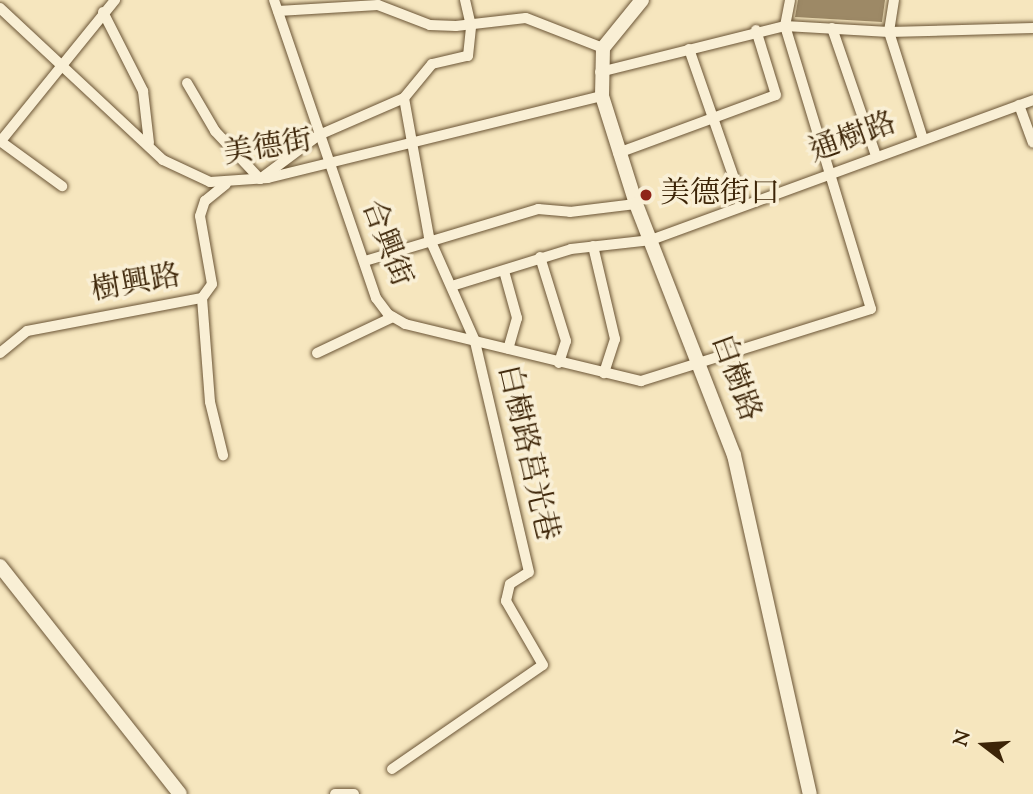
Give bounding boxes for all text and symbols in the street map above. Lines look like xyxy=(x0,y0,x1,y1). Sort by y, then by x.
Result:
street label: 通樹路 xyxy=(805,107,901,171)
street label: 美德街 xyxy=(221,124,315,174)
place label: 美德街口 xyxy=(660,177,780,213)
marker: 美德街口 xyxy=(638,187,654,203)
street label: 合興街 xyxy=(352,196,418,292)
street label: 樹興路 xyxy=(89,259,183,311)
street label: 白樹路 xyxy=(702,330,766,426)
street label: 白樹路莒光巷 xyxy=(488,361,564,545)
north arrow xyxy=(949,710,1019,780)
text: N xyxy=(948,728,979,750)

